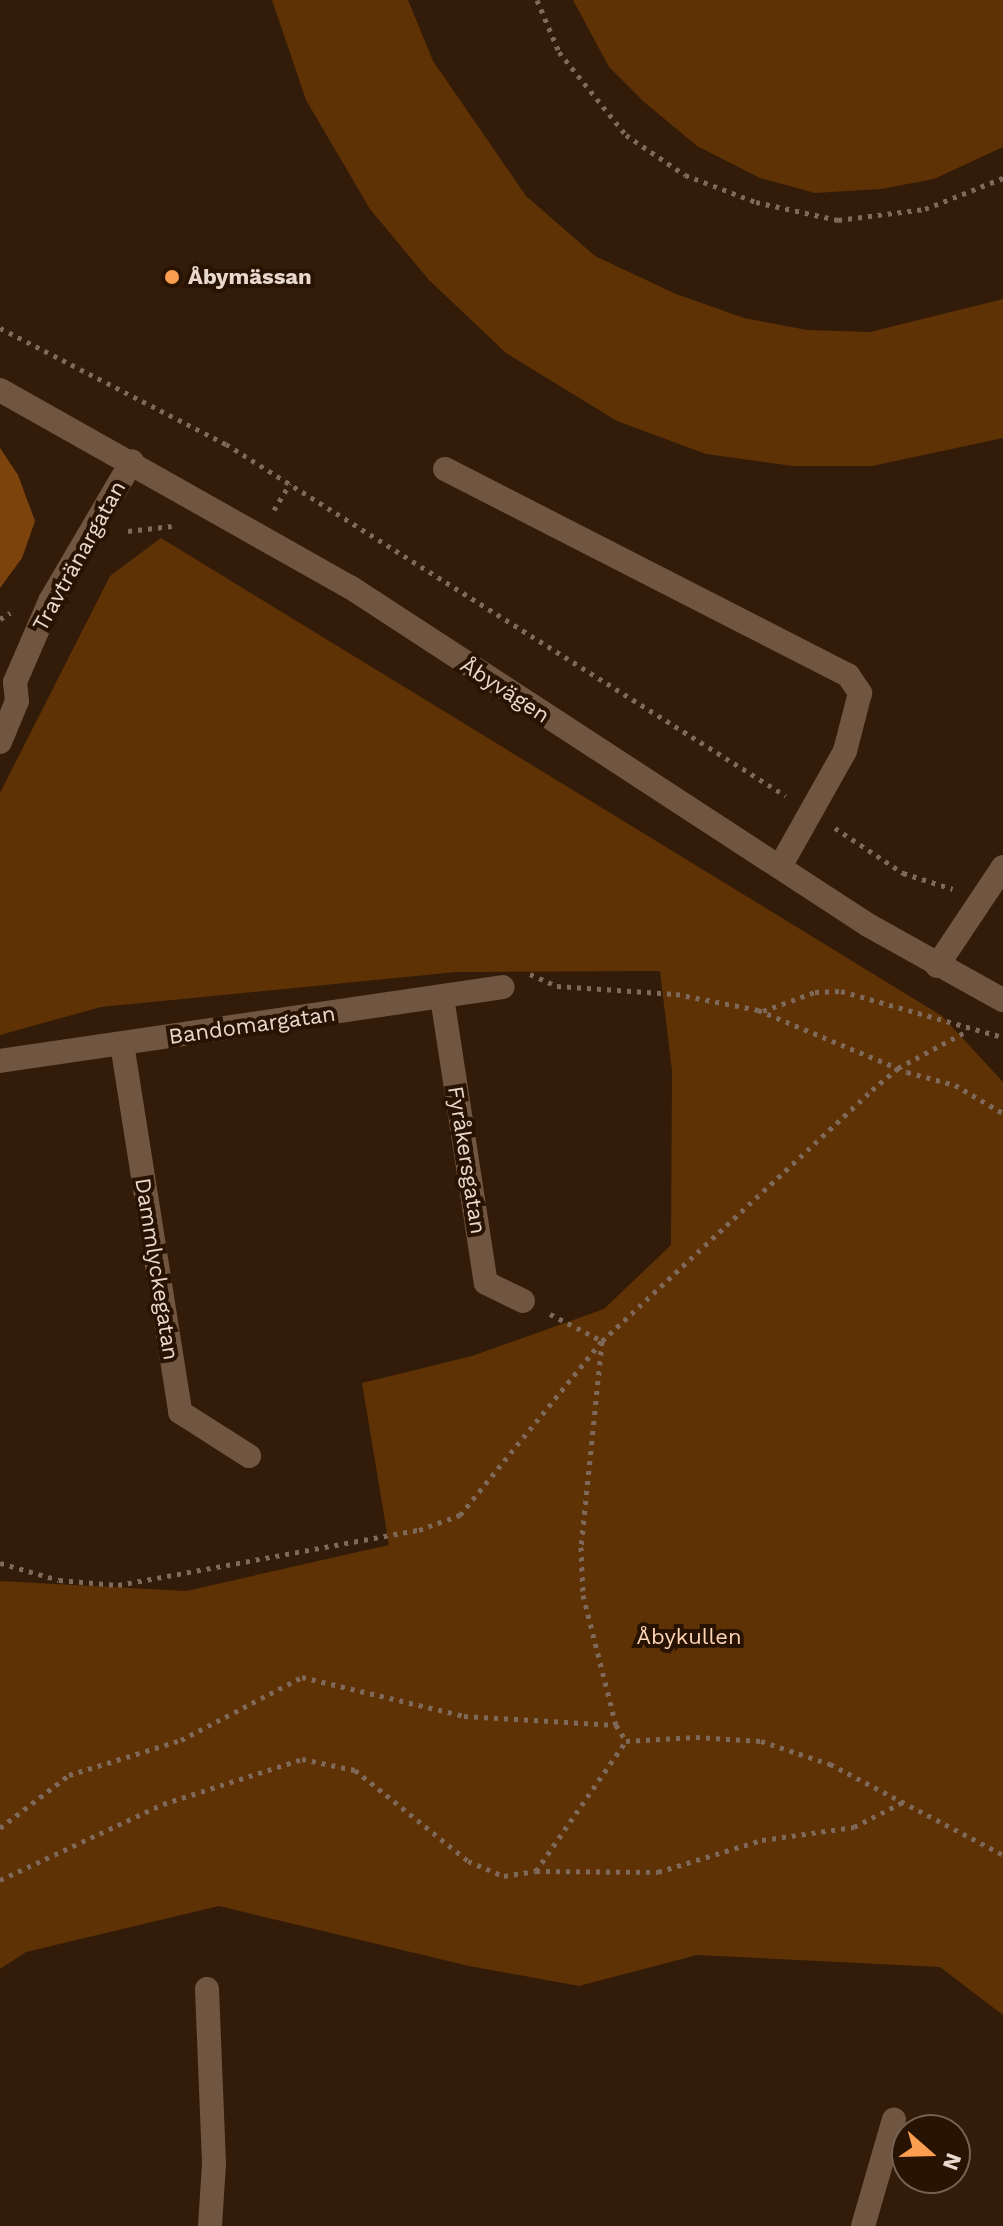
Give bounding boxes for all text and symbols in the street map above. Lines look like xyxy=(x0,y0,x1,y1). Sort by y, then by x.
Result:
place label: Åbymässan xyxy=(188,264,312,290)
marker: Åbymässan xyxy=(163,268,181,286)
street label: Travtränargatan xyxy=(27,476,131,636)
street label: Åbyvägen xyxy=(455,651,555,729)
street label: Bandomargatan xyxy=(167,1000,337,1050)
street label: Fyråkersgatan xyxy=(442,1084,492,1236)
street label: Dammlyckegatan xyxy=(130,1176,184,1362)
park label: Åbykullen xyxy=(636,1624,742,1650)
north arrow xyxy=(891,2114,971,2194)
text: N xyxy=(938,2150,967,2174)

